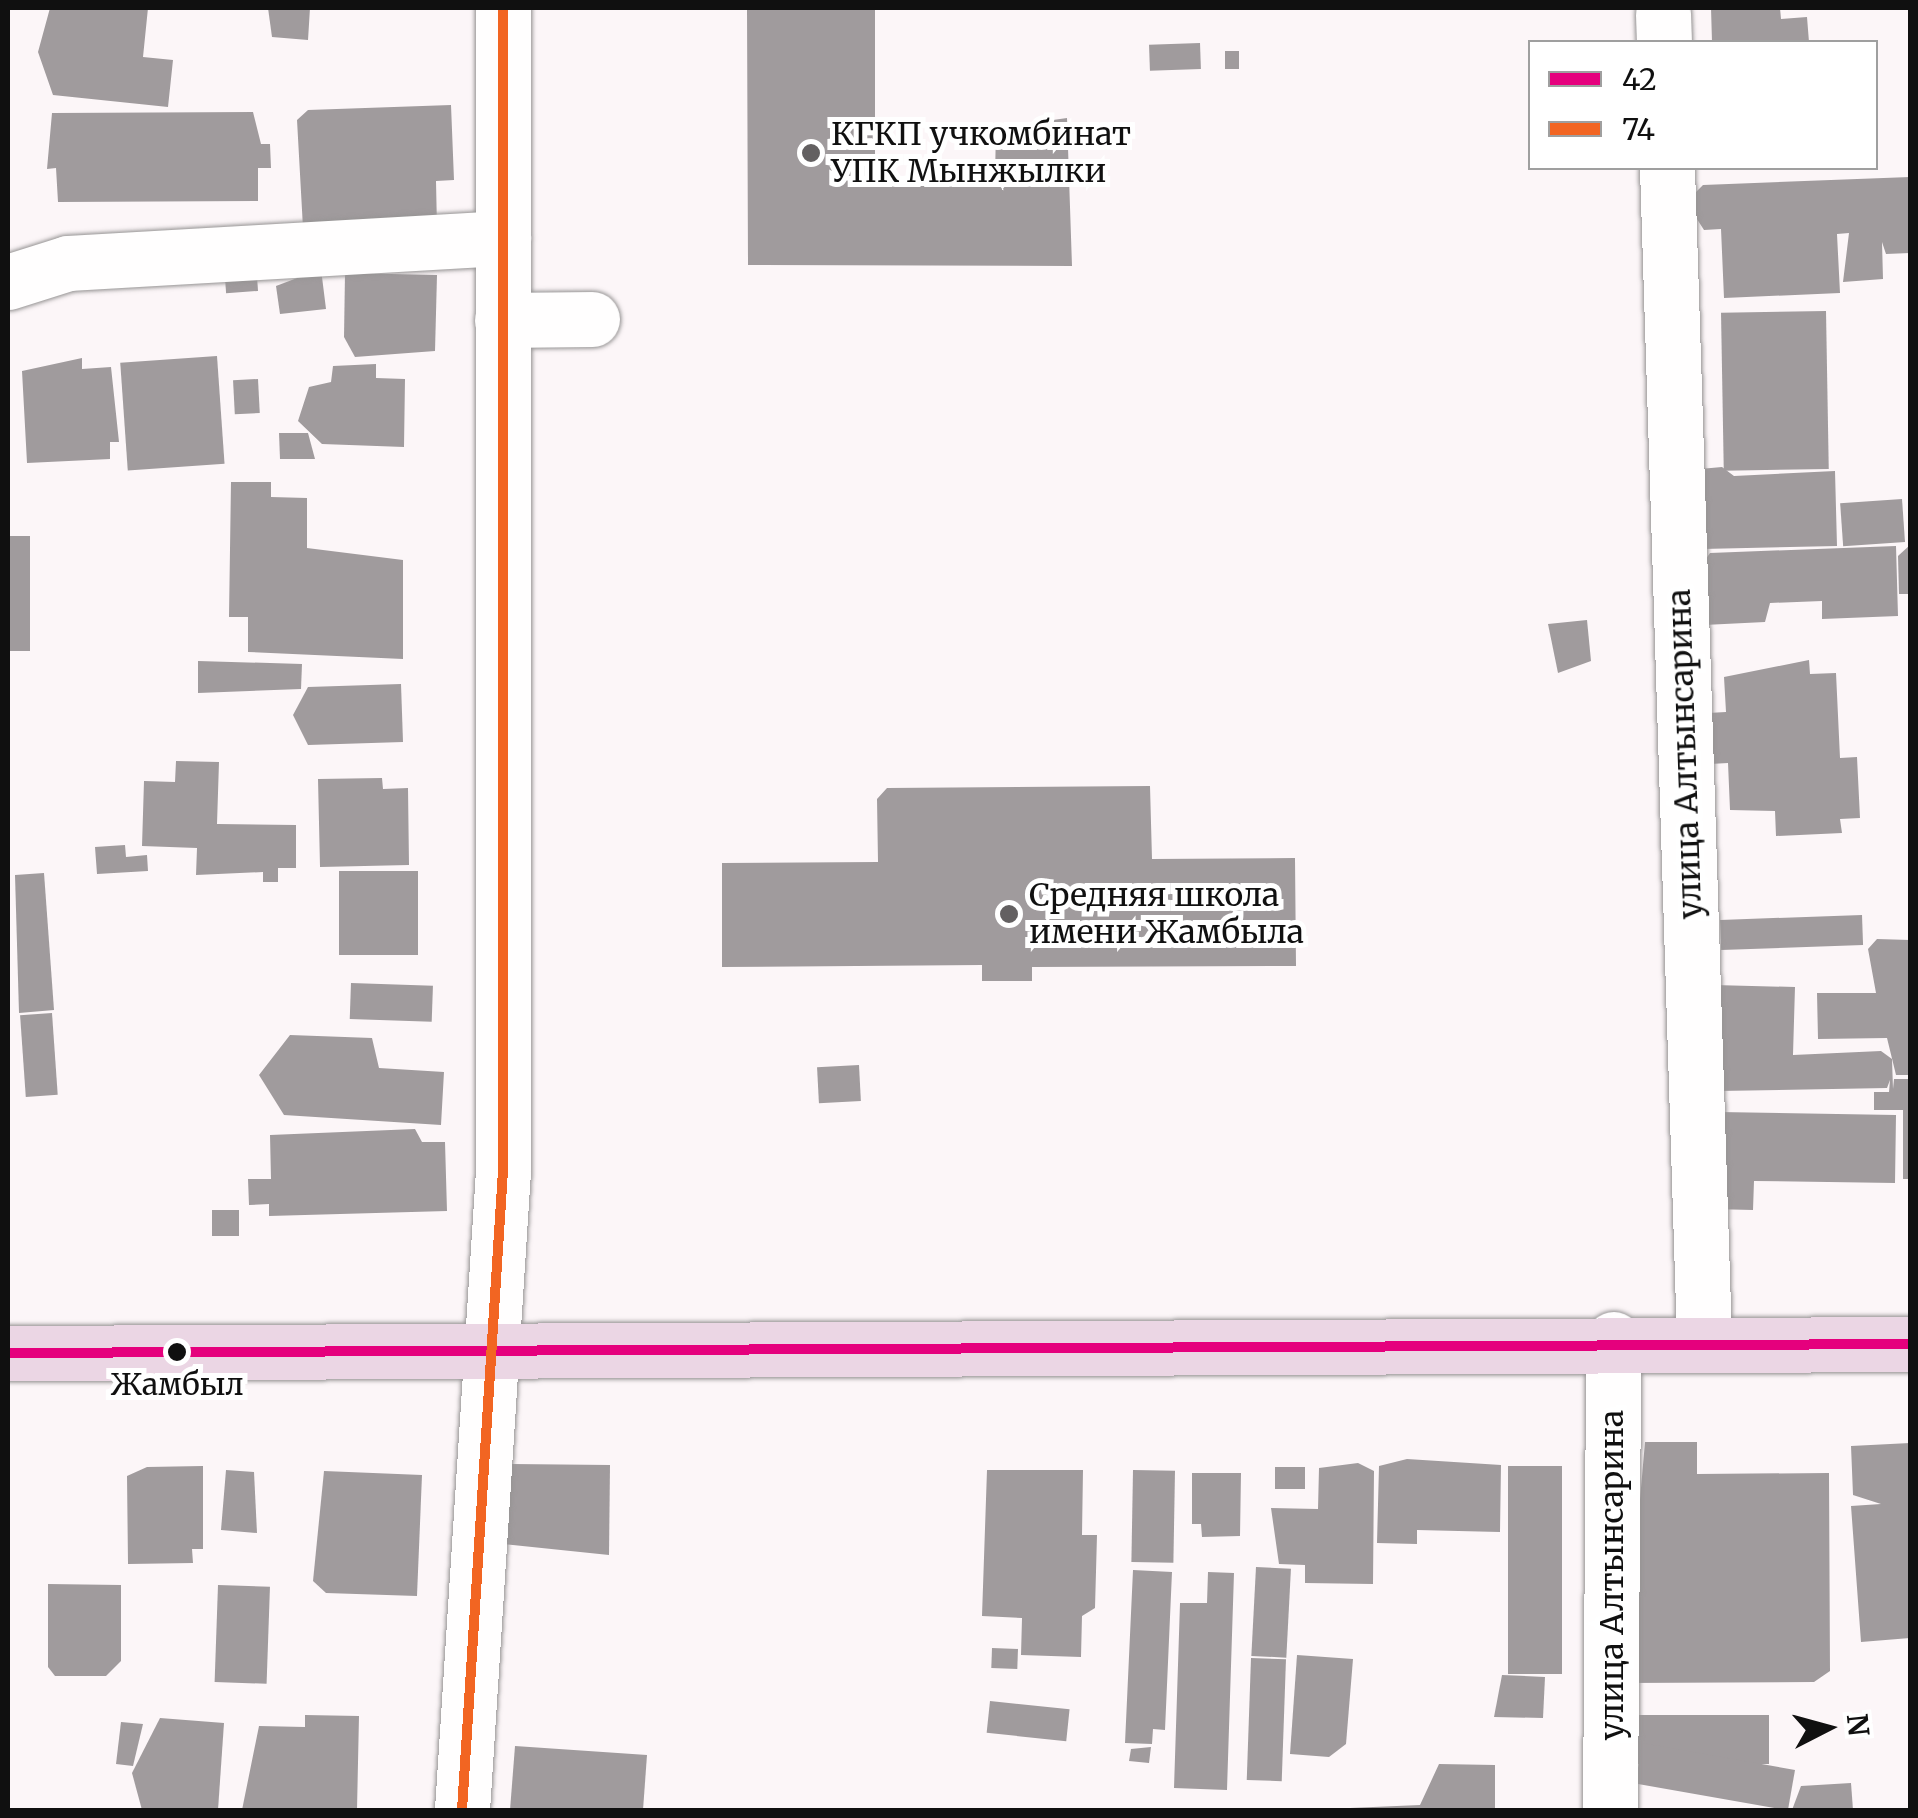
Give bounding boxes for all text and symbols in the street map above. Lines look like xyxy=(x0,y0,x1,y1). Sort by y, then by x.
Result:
legend xyxy=(1528,40,1878,170)
text: 42 xyxy=(1622,60,1657,98)
text: 74 xyxy=(1622,110,1655,148)
place label: КГКП учкомбинат УПК Мынжылки xyxy=(831,116,1131,191)
marker: КГКП учкомбинат УПК Мынжылки xyxy=(800,142,822,164)
street label: улица Алтынсарина xyxy=(1660,588,1710,920)
place label: Средняя школа имени Жамбыла xyxy=(1029,877,1304,952)
marker: Средняя школа имени Жамбыла xyxy=(998,903,1020,925)
marker: Жамбыл xyxy=(167,1342,187,1362)
place label: Жамбыл xyxy=(110,1366,244,1402)
street label: улица Алтынсарина xyxy=(1593,1410,1631,1740)
north arrow xyxy=(1778,1678,1878,1778)
text: N xyxy=(1839,1712,1877,1738)

